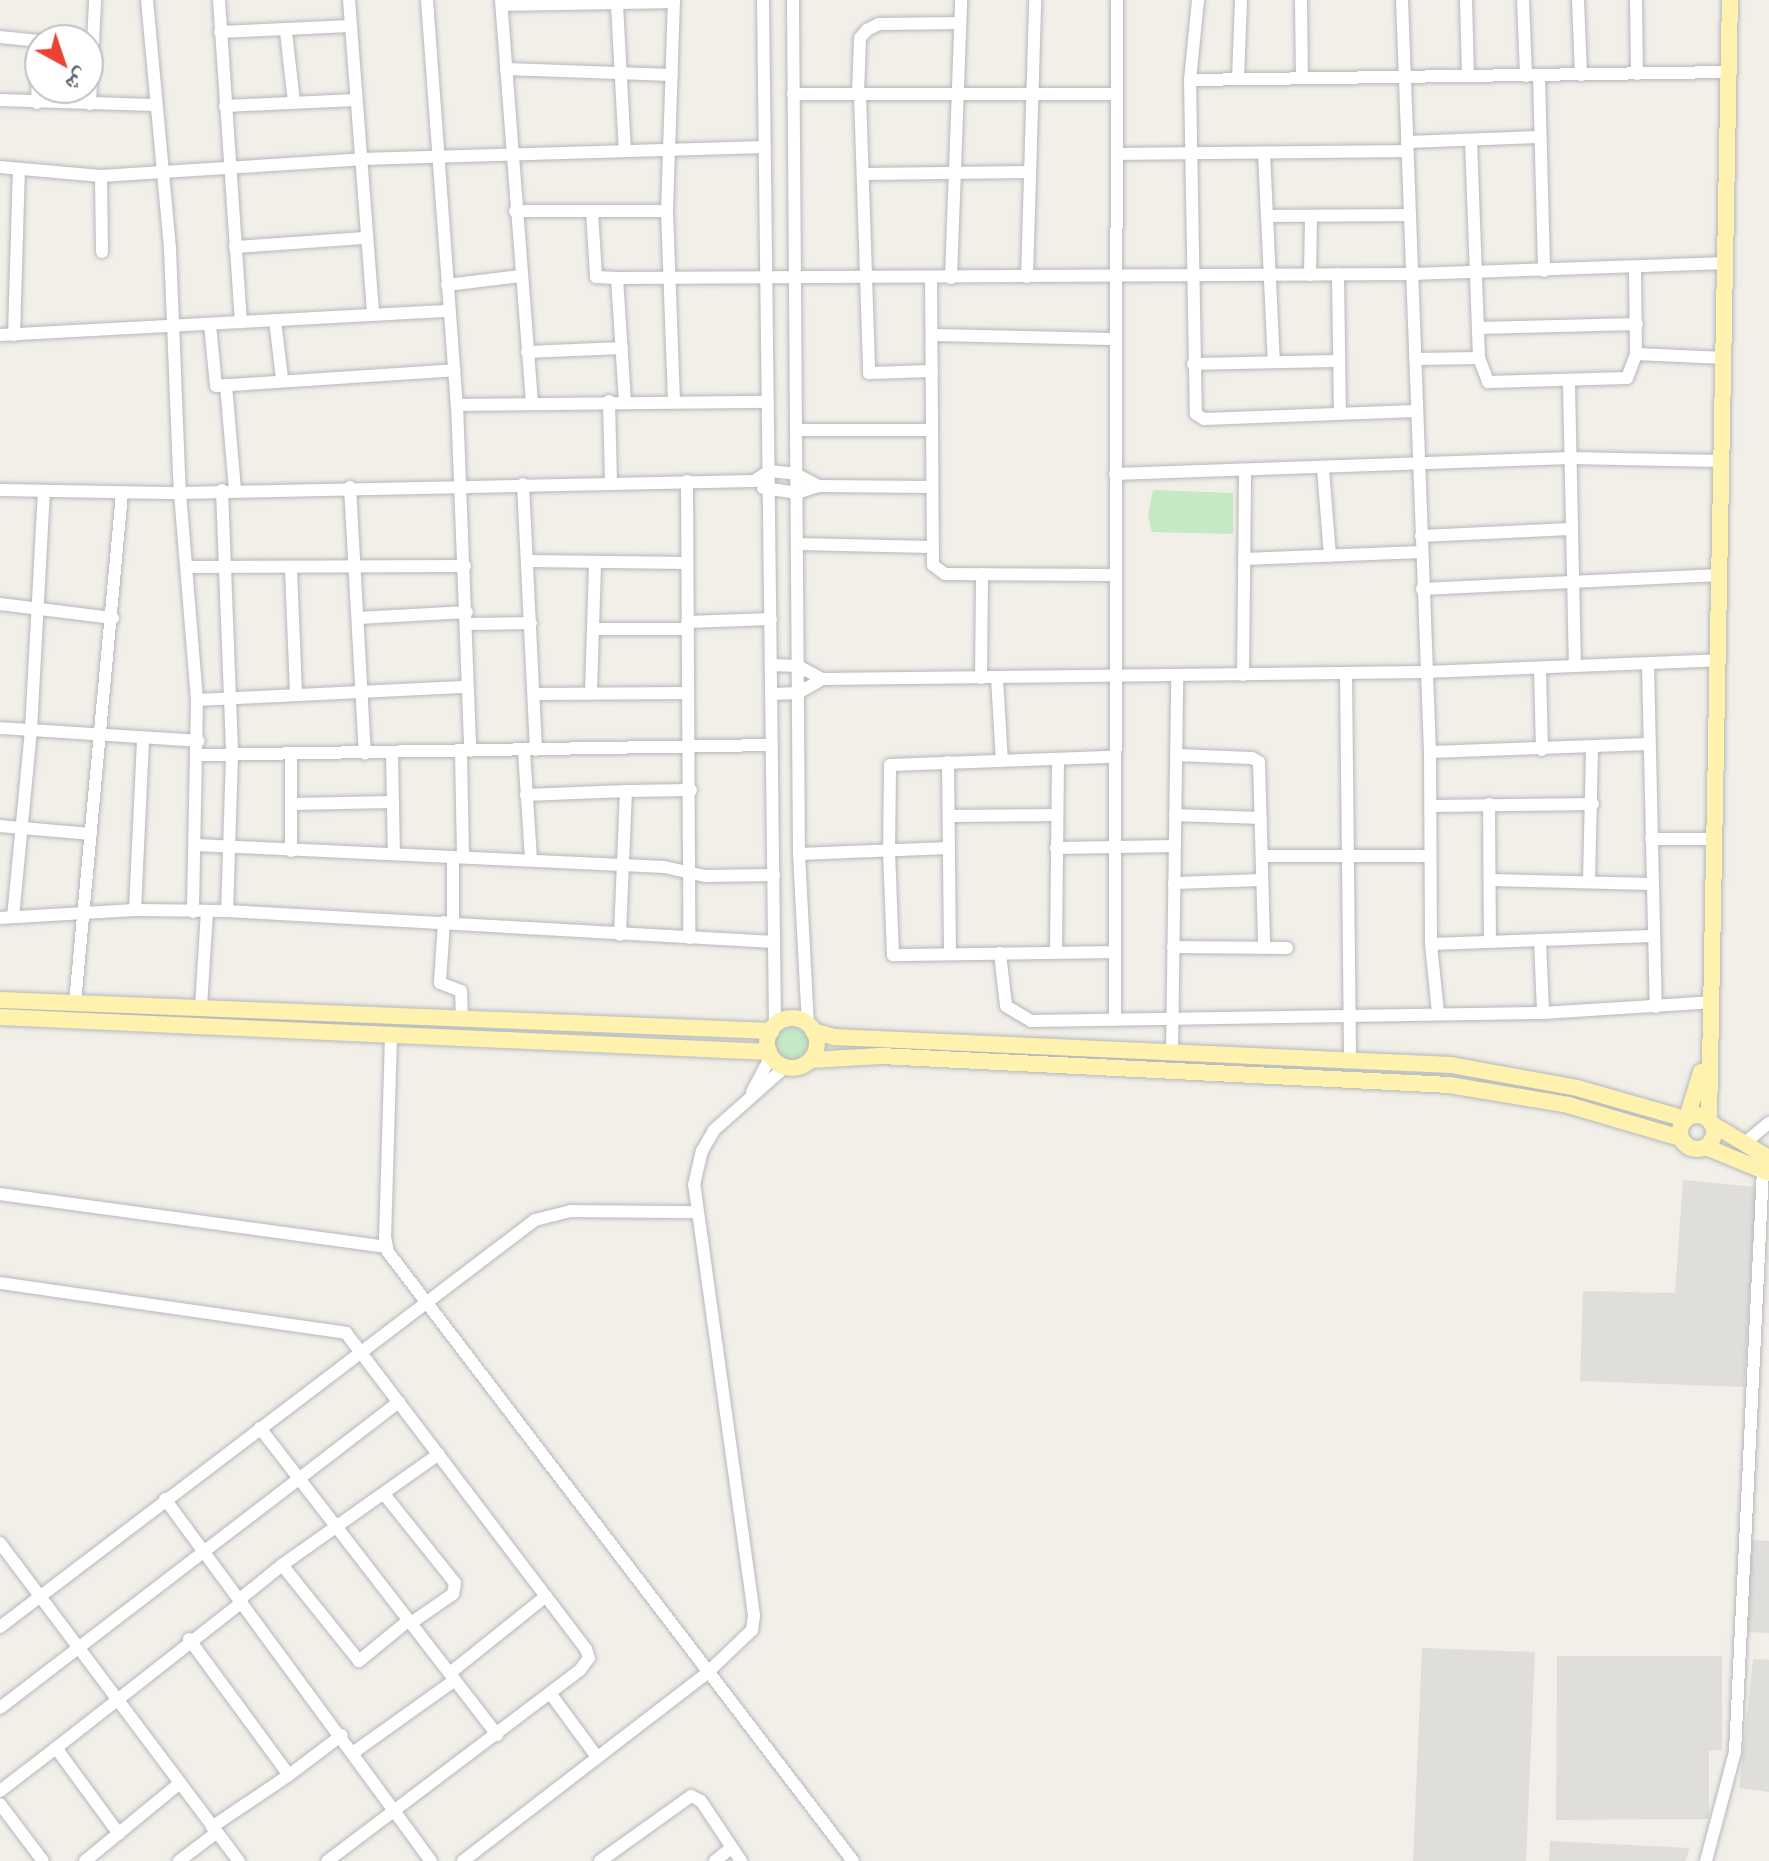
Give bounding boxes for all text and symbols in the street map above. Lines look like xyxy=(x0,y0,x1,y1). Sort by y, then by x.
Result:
north arrow xyxy=(24,24,104,104)
text: ش xyxy=(61,63,95,98)

